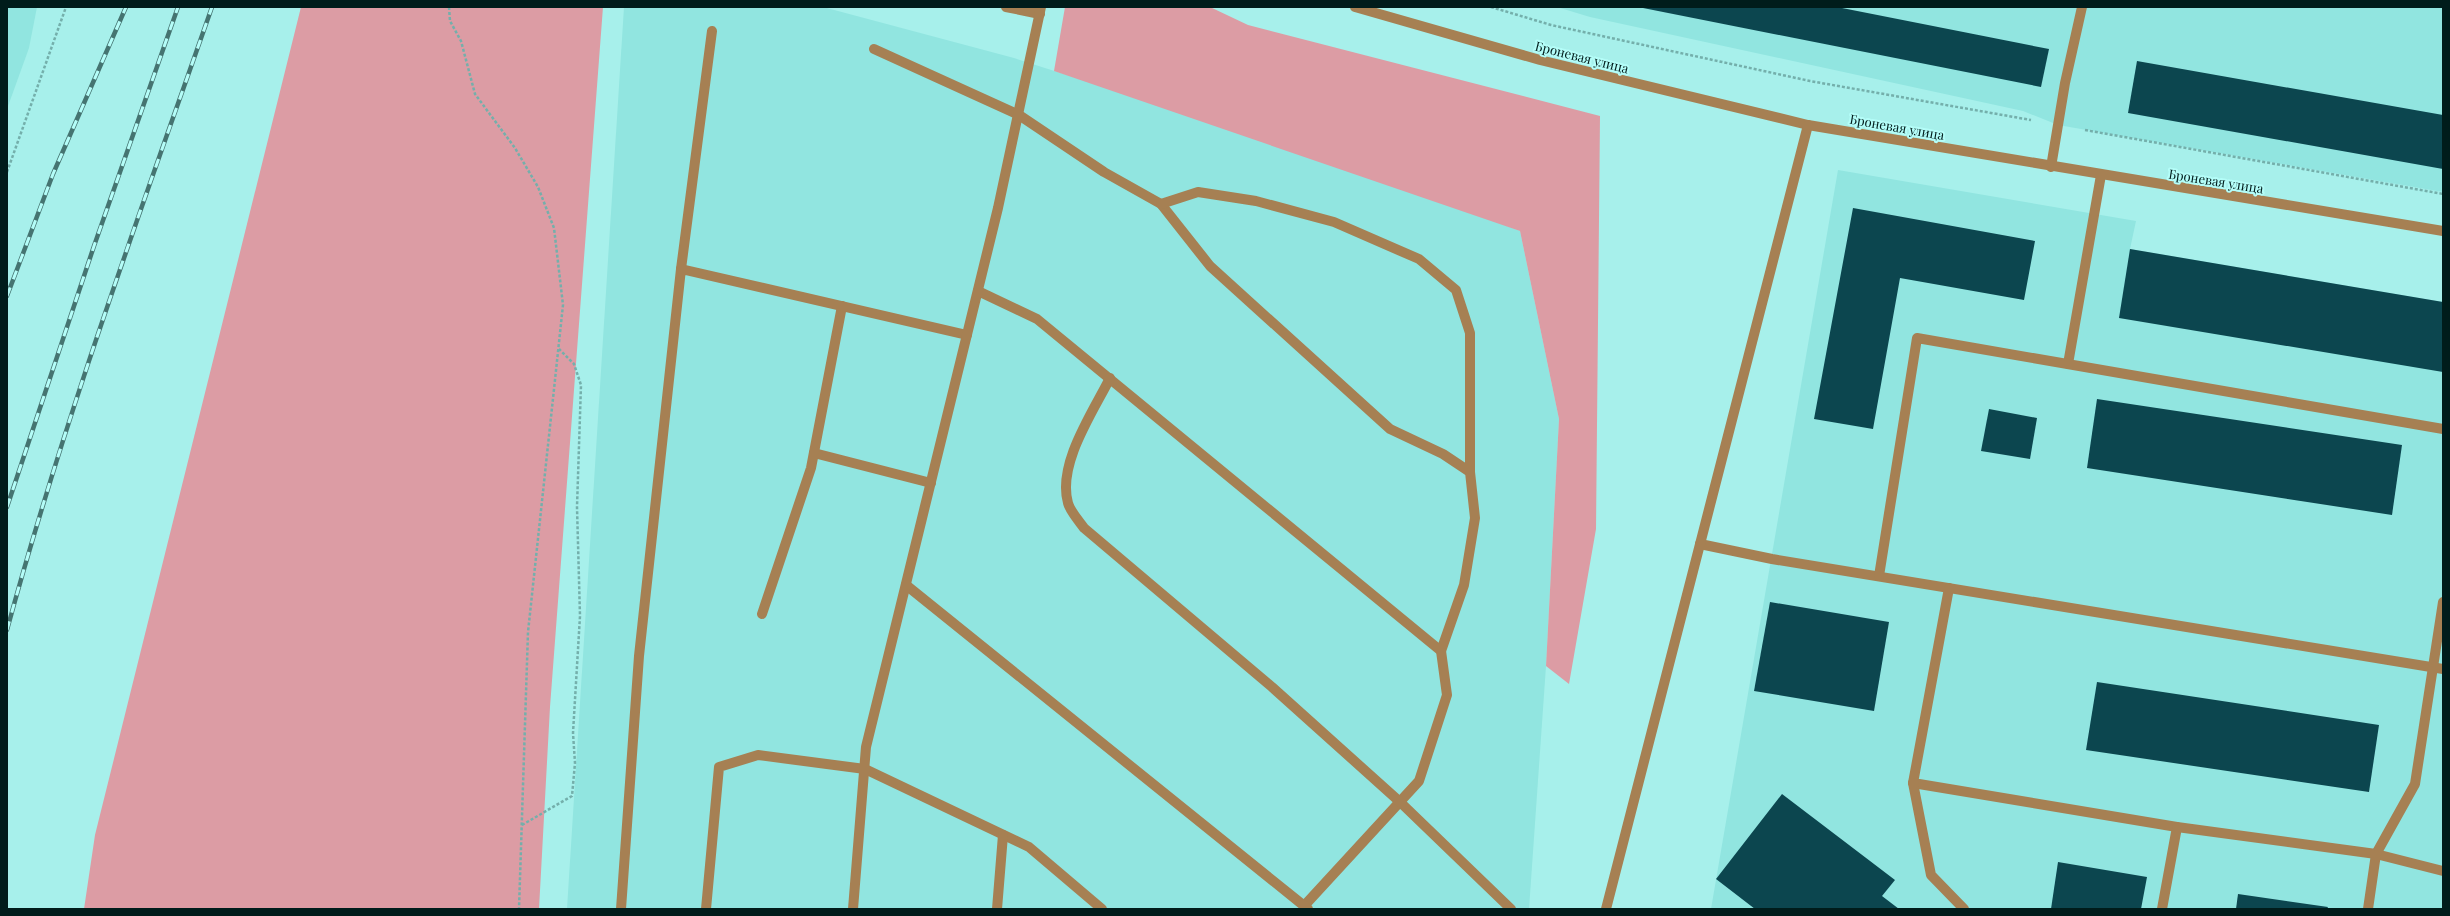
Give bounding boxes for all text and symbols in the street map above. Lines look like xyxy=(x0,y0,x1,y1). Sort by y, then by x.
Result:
street label: Броневая улица xyxy=(1534,37,1631,76)
street label: Броневая улица xyxy=(1848,110,1946,143)
street label: Броневая улица xyxy=(2167,165,2265,196)

